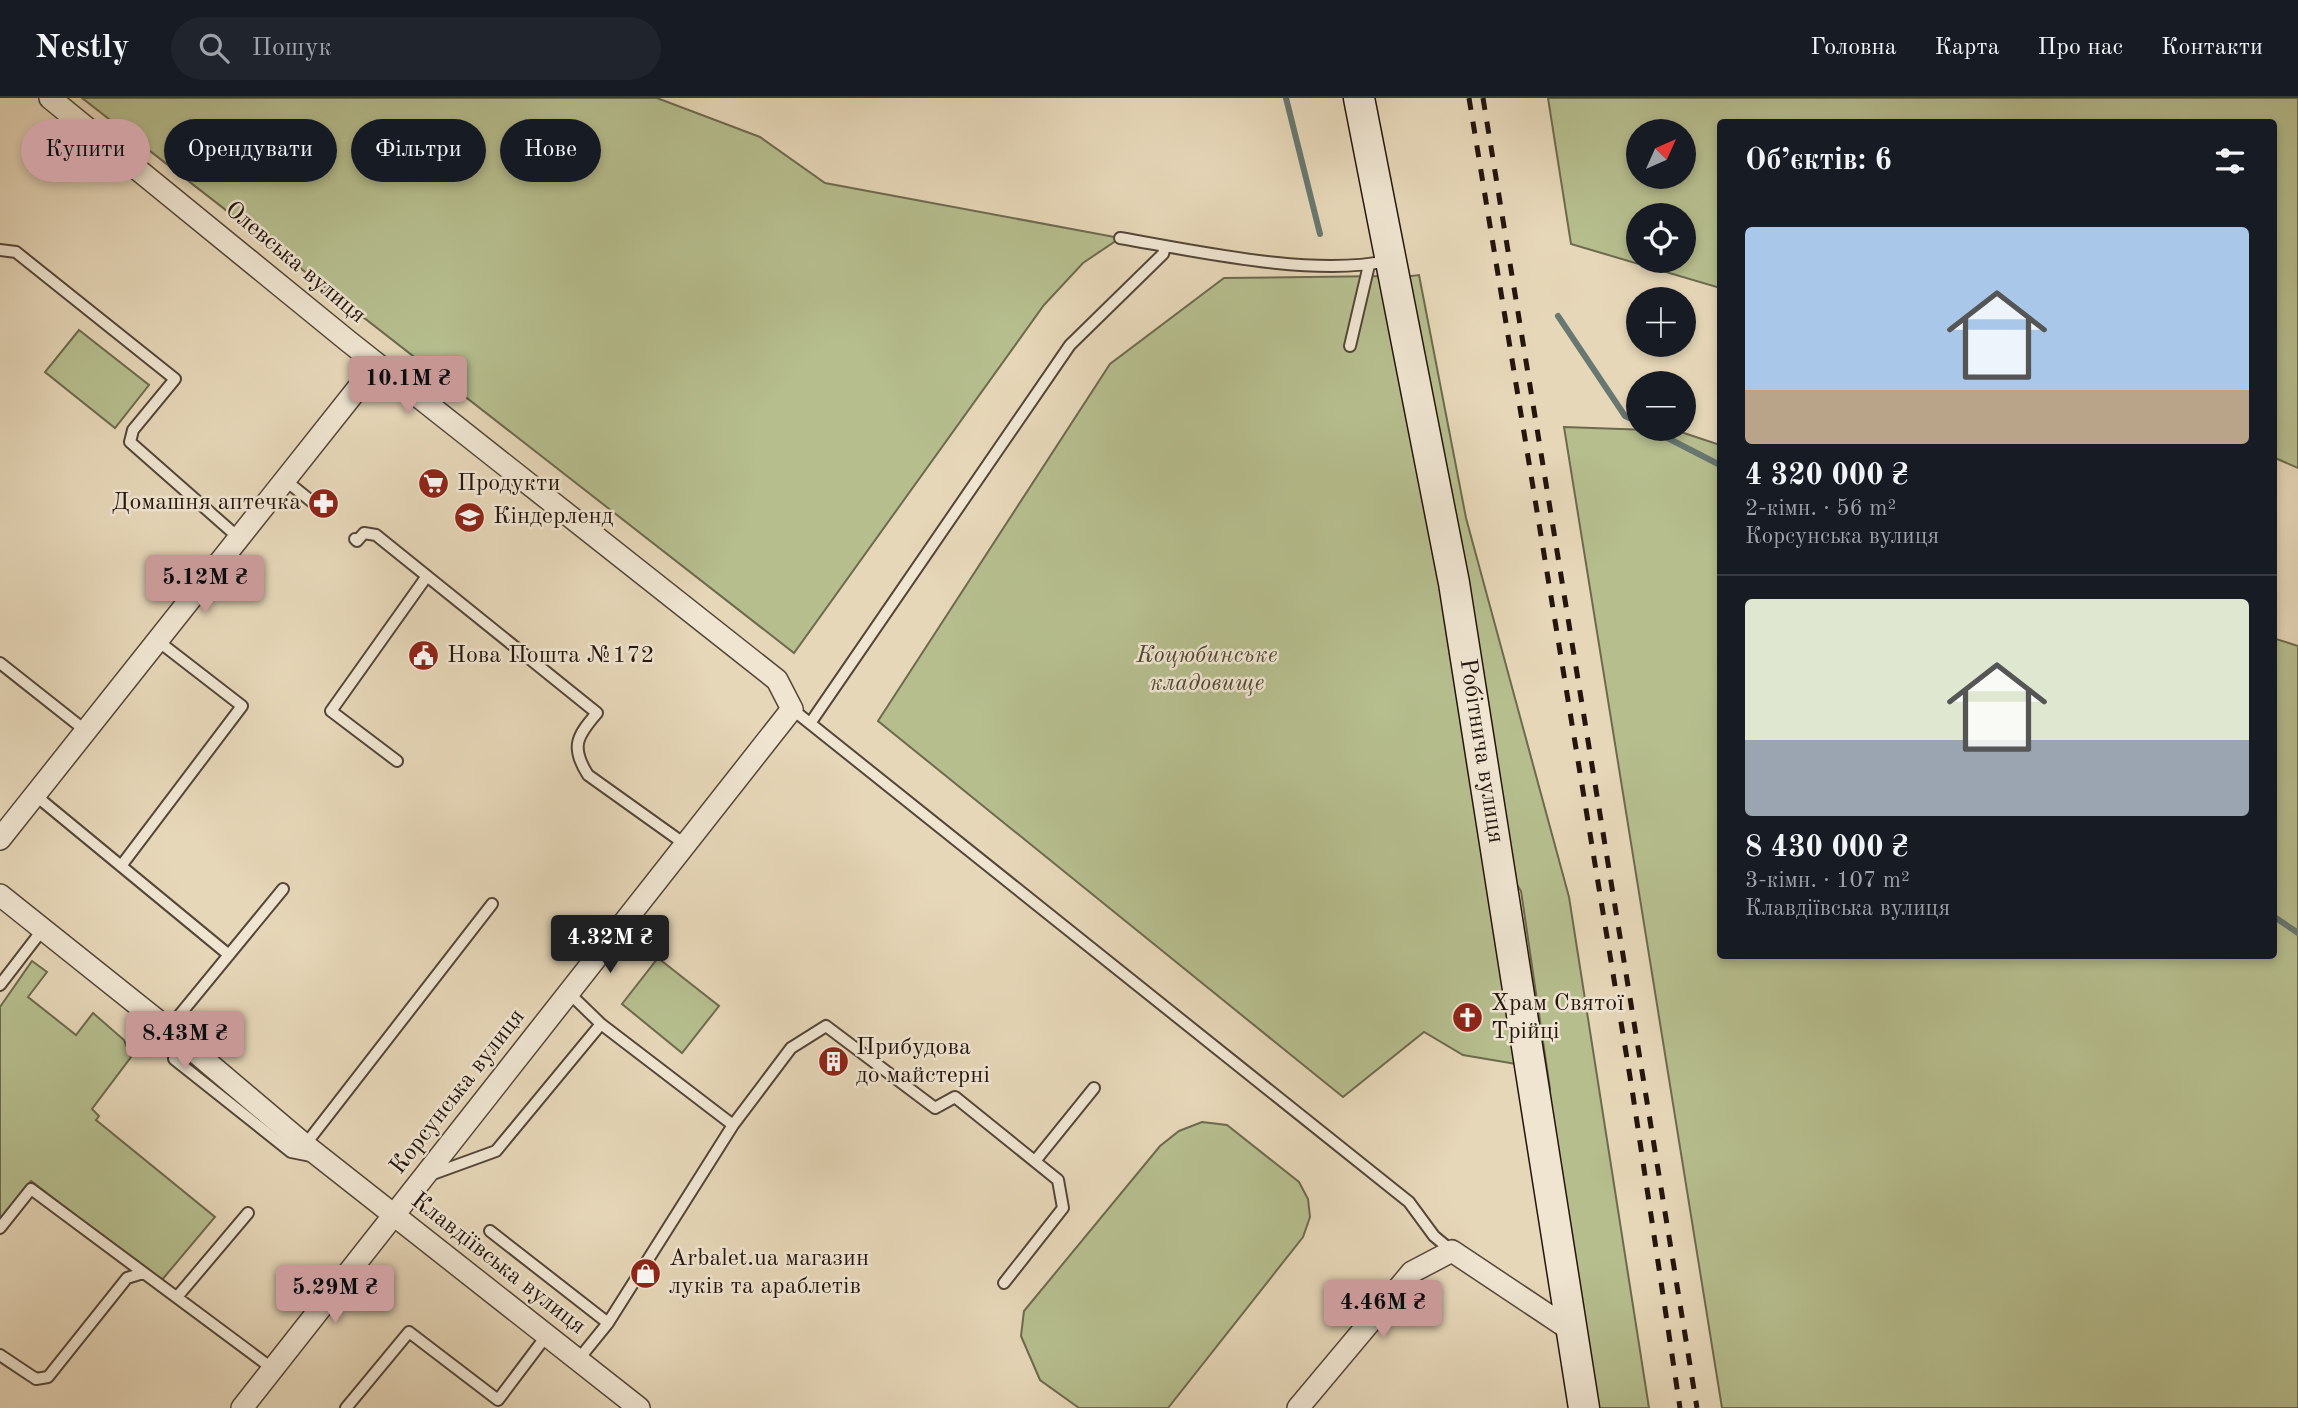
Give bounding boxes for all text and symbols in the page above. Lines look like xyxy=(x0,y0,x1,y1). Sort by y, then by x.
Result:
search box xyxy=(171,17,661,80)
icon: search xyxy=(195,29,233,67)
text: Nestly xyxy=(35,32,129,65)
text: Пошук xyxy=(251,35,331,61)
text: Головна xyxy=(1810,36,1897,60)
text: Карта xyxy=(1935,36,2000,60)
text: Про нас xyxy=(2038,36,2123,60)
text: Контакти xyxy=(2161,36,2263,60)
chip: Купити xyxy=(21,119,150,182)
chip: Орендувати xyxy=(164,119,337,182)
chip: Фільтри xyxy=(351,119,486,182)
chip: Нове xyxy=(500,119,601,182)
north arrow xyxy=(1626,119,1696,189)
map controls xyxy=(1626,119,1696,441)
icon: filters xyxy=(2211,142,2249,180)
text: Об’єктів: 6 xyxy=(1745,146,1892,176)
street label: Олевська вулиця xyxy=(220,198,370,328)
button: locate xyxy=(1626,203,1696,273)
icon: home xyxy=(1934,272,2060,398)
button: + xyxy=(1626,287,1696,357)
pin: 10.1M ₴ xyxy=(343,356,473,416)
text: 10.1M ₴ xyxy=(365,367,451,390)
button: − xyxy=(1626,371,1696,441)
text: 4 320 000 ₴ xyxy=(1745,461,1909,491)
supermarket icon: Продукти xyxy=(417,467,451,501)
place label: Продукти xyxy=(457,472,560,496)
pharmacy icon: Домашня аптечка xyxy=(307,486,341,520)
place label: Домашня аптечка xyxy=(112,491,301,515)
text: 2-кімн. · 56 m² xyxy=(1745,497,1896,520)
school or university icon: Кіндерленд xyxy=(453,500,487,534)
place label: Кіндерленд xyxy=(493,505,614,529)
text: Корсунська вулиця xyxy=(1745,525,1939,548)
pin: 5.12M ₴ xyxy=(140,556,270,615)
text: 5.12M ₴ xyxy=(162,566,248,589)
public building icon: Нова Пошта №172 xyxy=(407,639,441,673)
place label: Нова Пошта №172 xyxy=(447,644,654,668)
park label: Коцюбинське кладовище xyxy=(1135,644,1278,696)
icon: home xyxy=(1934,644,2060,770)
street label: Робітнича вулиця xyxy=(1455,657,1507,845)
text: 8 430 000 ₴ xyxy=(1745,833,1909,863)
text: 3-кімн. · 107 m² xyxy=(1745,869,1910,892)
text: Клавдіївська вулиця xyxy=(1745,897,1950,920)
pin: 4.32M ₴ xyxy=(545,916,675,975)
text: 4.32M ₴ xyxy=(567,926,653,949)
place label: Храм Святої Трійці xyxy=(1491,992,1624,1044)
church icon: Храм Святої Трійці xyxy=(1451,1001,1485,1035)
street label: Корсунська вулиця xyxy=(386,1005,530,1179)
pin: 8.43M ₴ xyxy=(120,1012,250,1071)
text: 8.43M ₴ xyxy=(142,1022,228,1045)
place label: Прибудова до майстерні xyxy=(856,1036,990,1088)
building icon: Прибудова до майстерні xyxy=(816,1045,850,1079)
street label: Клавдіївська вулиця xyxy=(406,1189,590,1339)
place label: Arbalet.ua магазин луків та араблетів xyxy=(669,1247,869,1299)
shop icon: Arbalet.ua магазин луків та араблетів xyxy=(629,1256,663,1290)
pin: 5.29M ₴ xyxy=(270,1266,400,1325)
text: 5.29M ₴ xyxy=(292,1276,378,1299)
pin: 4.46M ₴ xyxy=(1318,1280,1448,1340)
text: 4.46M ₴ xyxy=(1340,1291,1426,1314)

